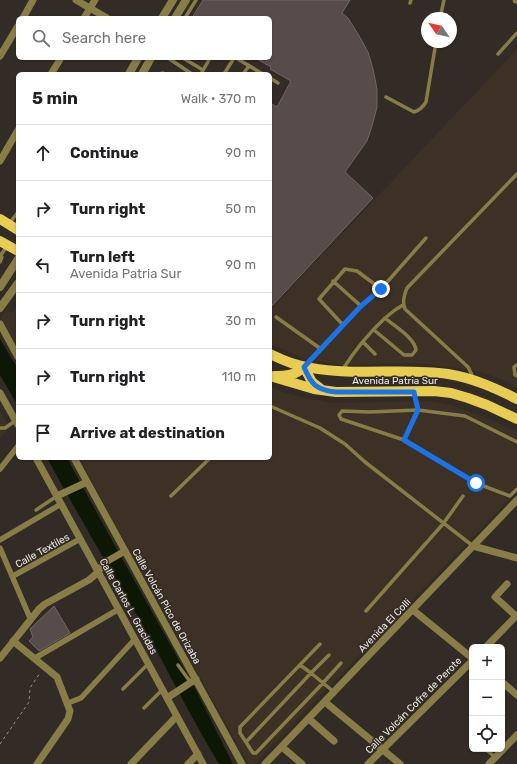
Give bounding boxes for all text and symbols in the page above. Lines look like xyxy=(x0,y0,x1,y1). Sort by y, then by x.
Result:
north arrow xyxy=(421,12,457,48)
search box xyxy=(16,16,272,60)
icon: search xyxy=(30,27,52,49)
text: Search here xyxy=(62,29,146,47)
text: 5 min xyxy=(32,88,78,108)
text: Walk · 370 m xyxy=(181,91,256,106)
icon: ahead xyxy=(32,142,54,164)
text: Continue xyxy=(70,144,139,162)
text: 90 m xyxy=(225,145,256,160)
icon: right xyxy=(32,198,54,220)
text: Turn right xyxy=(70,200,145,218)
text: 50 m xyxy=(225,201,256,216)
text: Turn left xyxy=(70,248,135,266)
icon: left xyxy=(32,254,54,276)
text: 90 m xyxy=(225,257,256,272)
text: Avenida Patria Sur xyxy=(70,266,181,281)
route end xyxy=(372,280,390,298)
icon: right xyxy=(32,310,54,332)
text: Turn right xyxy=(70,312,145,330)
text: 30 m xyxy=(225,313,256,328)
icon: right xyxy=(32,366,54,388)
text: Turn right xyxy=(70,368,145,386)
text: 110 m xyxy=(222,369,256,384)
street label: Avenida Patria Sur xyxy=(352,375,438,387)
icon: arrive xyxy=(32,422,54,444)
text: Arrive at destination xyxy=(70,424,225,442)
route start xyxy=(467,474,485,492)
street label: Calle Textiles xyxy=(13,531,72,571)
street label: Calle Volcán Pico de Orizaba xyxy=(129,547,203,666)
street label: Calle Carlos L. Gracidas xyxy=(97,556,160,657)
street label: Avenida El Colli xyxy=(356,596,413,655)
map controls xyxy=(469,644,505,752)
button: + xyxy=(469,644,505,680)
street label: Calle Volcán Cofre de Perote xyxy=(363,655,465,756)
button: − xyxy=(469,680,505,716)
button: locate xyxy=(469,716,505,752)

